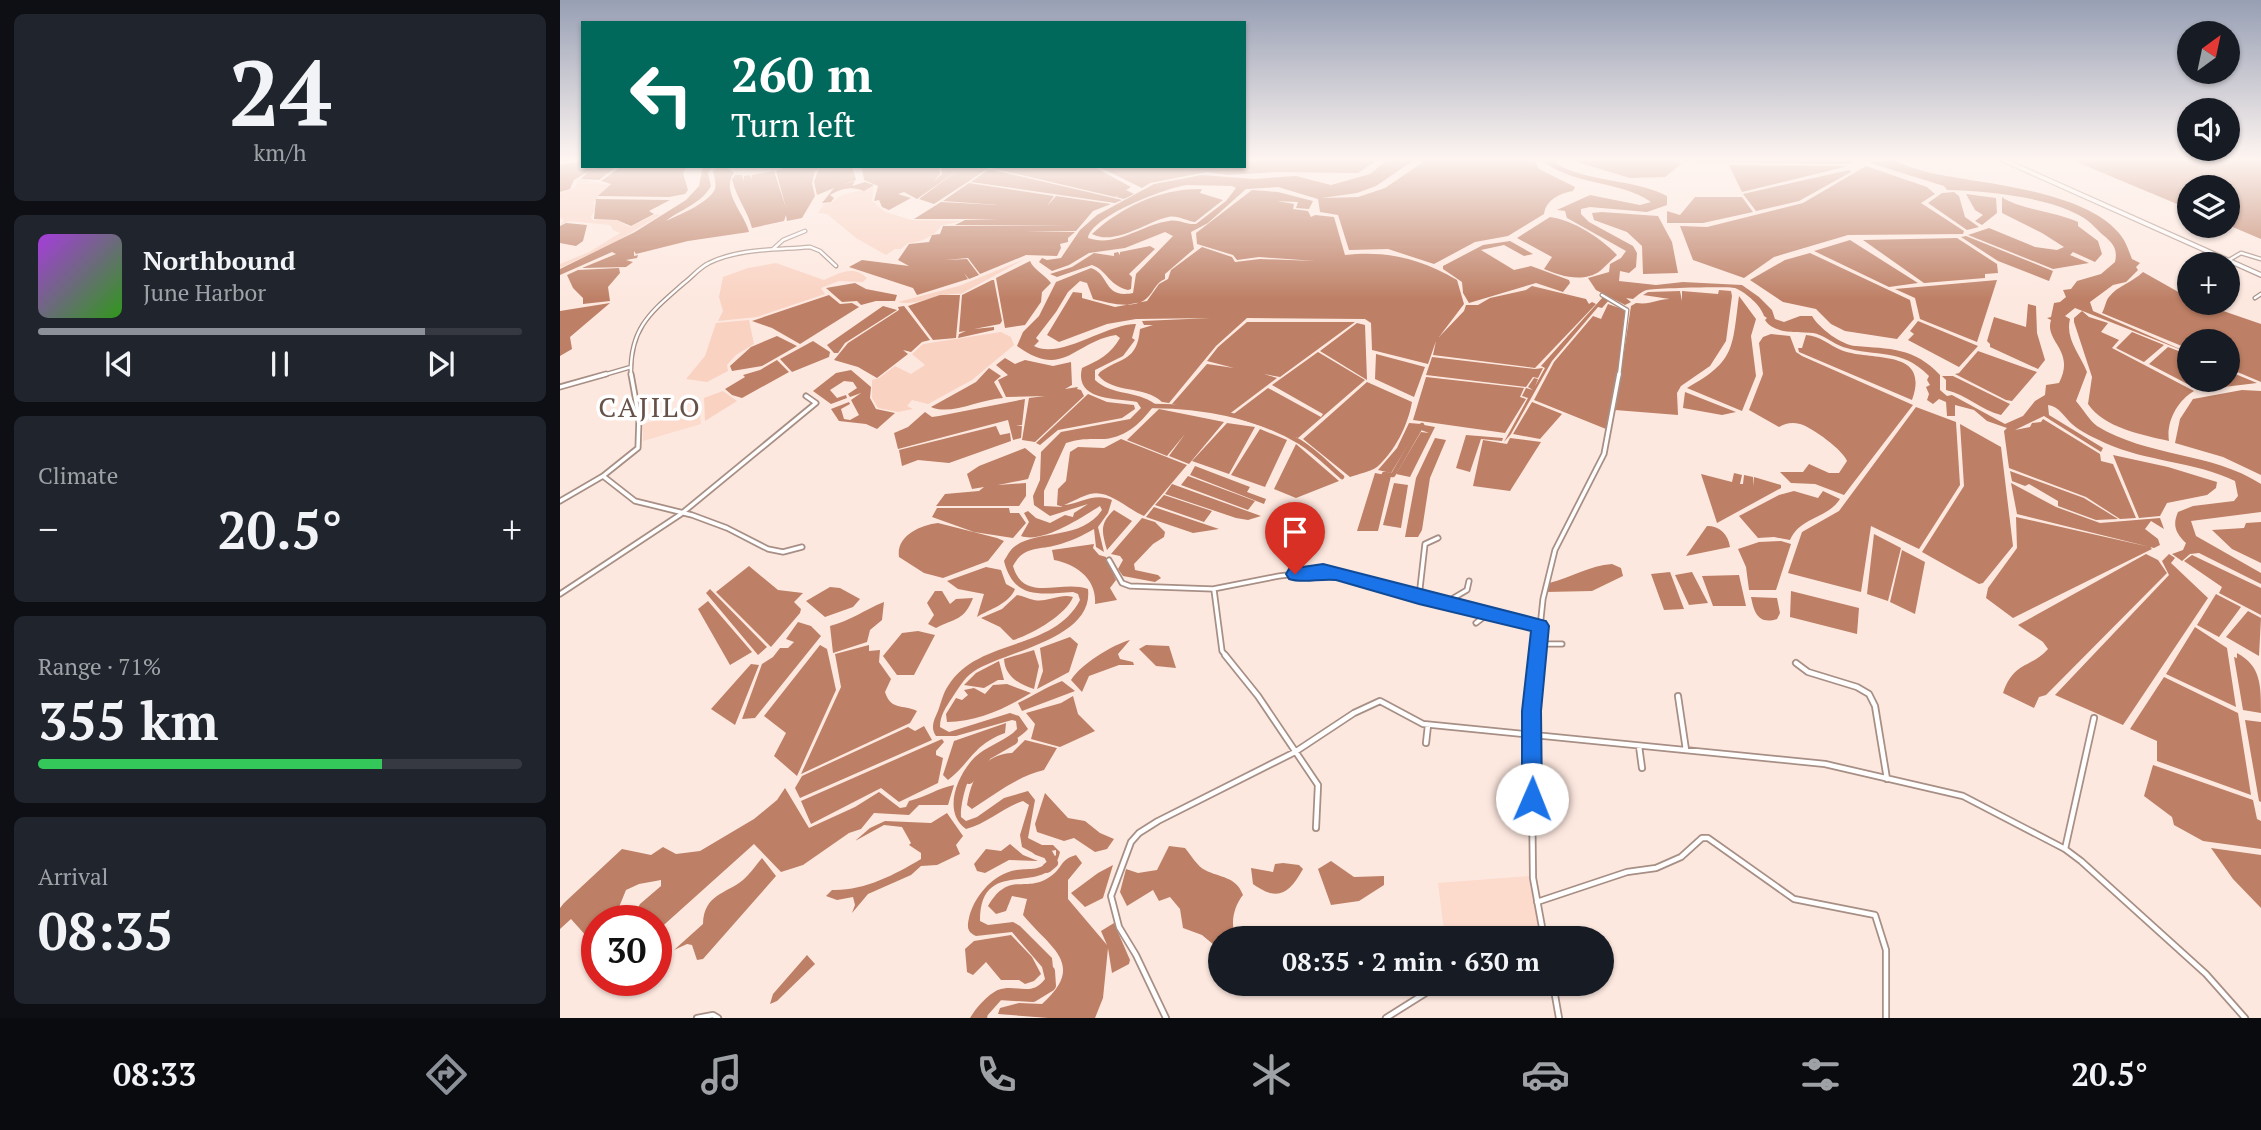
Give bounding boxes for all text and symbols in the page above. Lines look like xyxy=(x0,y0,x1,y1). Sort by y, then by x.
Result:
north arrow xyxy=(2177,21,2240,84)
map controls xyxy=(2177,21,2240,392)
text: 24 xyxy=(229,31,331,152)
text: 260 m xyxy=(731,41,873,106)
icon: left xyxy=(616,49,707,140)
button: sound xyxy=(2177,98,2240,161)
text: Turn left xyxy=(731,104,855,146)
text: km/h xyxy=(253,137,307,168)
button: layers xyxy=(2177,175,2240,238)
text: Northbound xyxy=(143,243,296,277)
button: + xyxy=(2177,252,2240,315)
text: June Harbor xyxy=(143,277,266,308)
button: − xyxy=(2177,329,2240,392)
icon: previous xyxy=(100,345,138,383)
icon: pause xyxy=(261,345,299,383)
icon: next xyxy=(422,345,460,383)
district label: CAJILO xyxy=(598,388,702,425)
text: Climate xyxy=(38,460,118,491)
text: 20.5° xyxy=(217,495,343,564)
pin xyxy=(1265,502,1325,574)
text: − xyxy=(38,504,58,554)
text: + xyxy=(502,504,522,554)
icon: arrive xyxy=(1276,513,1314,551)
text: Range · 71% xyxy=(38,651,161,682)
text: 355 km xyxy=(38,686,219,755)
position arrow xyxy=(1495,762,1569,836)
text: Arrival xyxy=(38,861,109,892)
text: 08:35 xyxy=(38,896,173,965)
speed limit sign: 30 xyxy=(581,905,672,996)
text: 08:35 · 2 min · 630 m xyxy=(1282,944,1540,978)
icon: directions xyxy=(422,1050,471,1099)
icon: music xyxy=(697,1050,746,1099)
icon: phone xyxy=(972,1050,1021,1099)
icon: climate xyxy=(1247,1050,1296,1099)
icon: car xyxy=(1521,1050,1570,1099)
icon: filters xyxy=(1796,1050,1845,1099)
text: 08:33 xyxy=(113,1053,196,1095)
text: 20.5° xyxy=(2071,1053,2148,1095)

